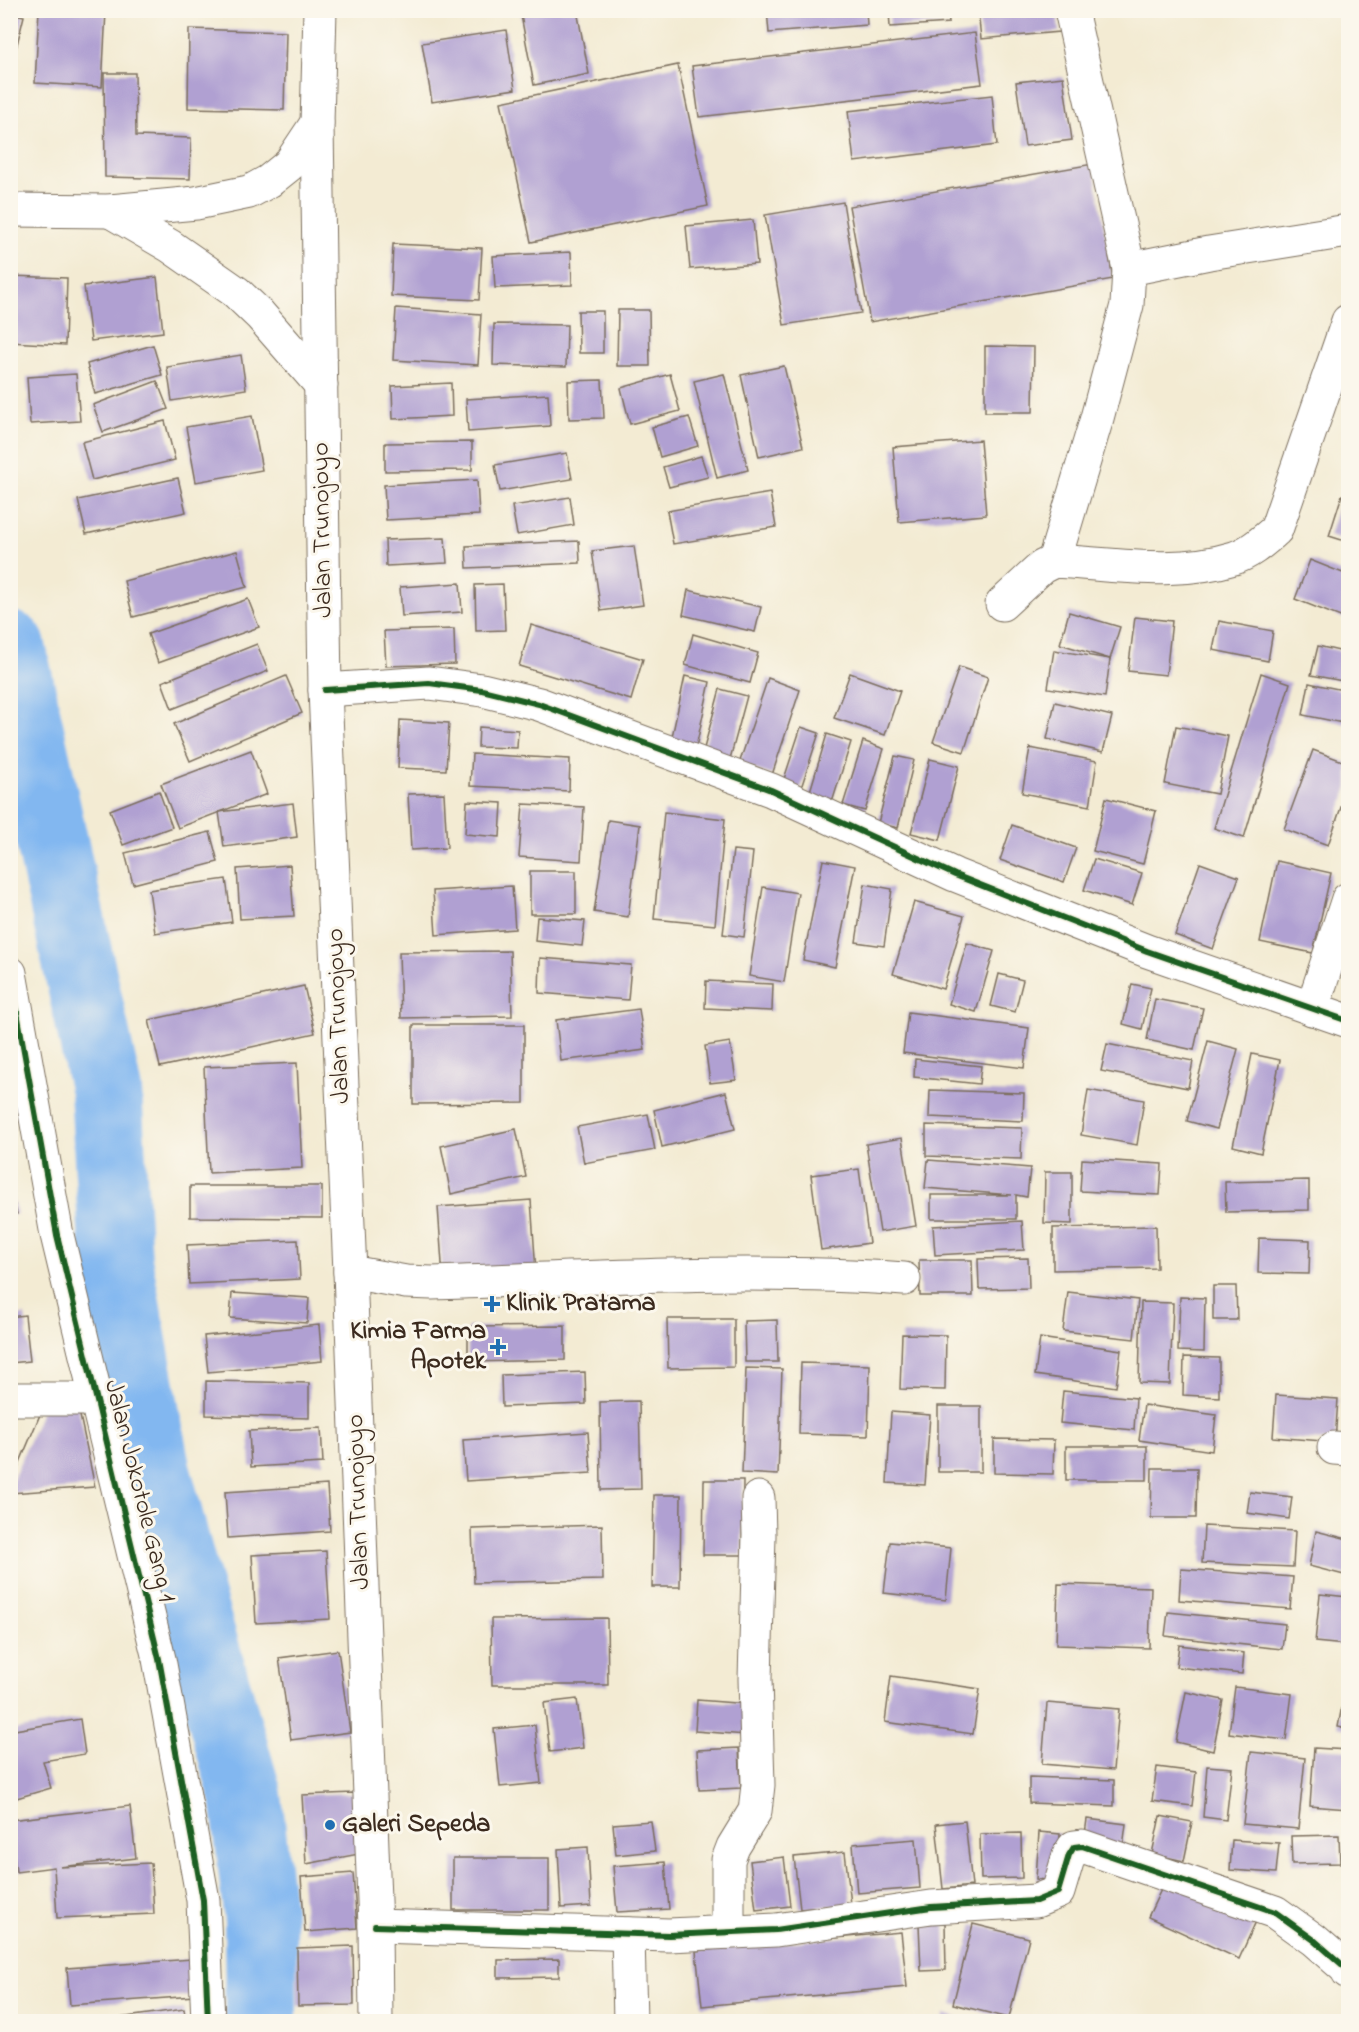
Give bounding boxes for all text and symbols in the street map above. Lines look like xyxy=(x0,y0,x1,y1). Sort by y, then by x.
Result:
street label: Jalan Trunojoyo xyxy=(302,442,344,618)
street label: Jalan Trunojoyo xyxy=(317,928,361,1104)
place label: Klinik Pratama xyxy=(506,1285,656,1323)
marker: Klinik Pratama xyxy=(483,1295,501,1313)
place label: Kimia Farma Apotek xyxy=(350,1313,487,1381)
marker: Kimia Farma Apotek xyxy=(491,1340,505,1354)
street label: Jalan Jokotole Gang 1 xyxy=(93,1376,185,1606)
street label: Jalan Trunojoyo xyxy=(337,1414,381,1590)
place label: Galeri Sepeda xyxy=(342,1806,490,1844)
marker: Galeri Sepeda xyxy=(323,1818,337,1832)

